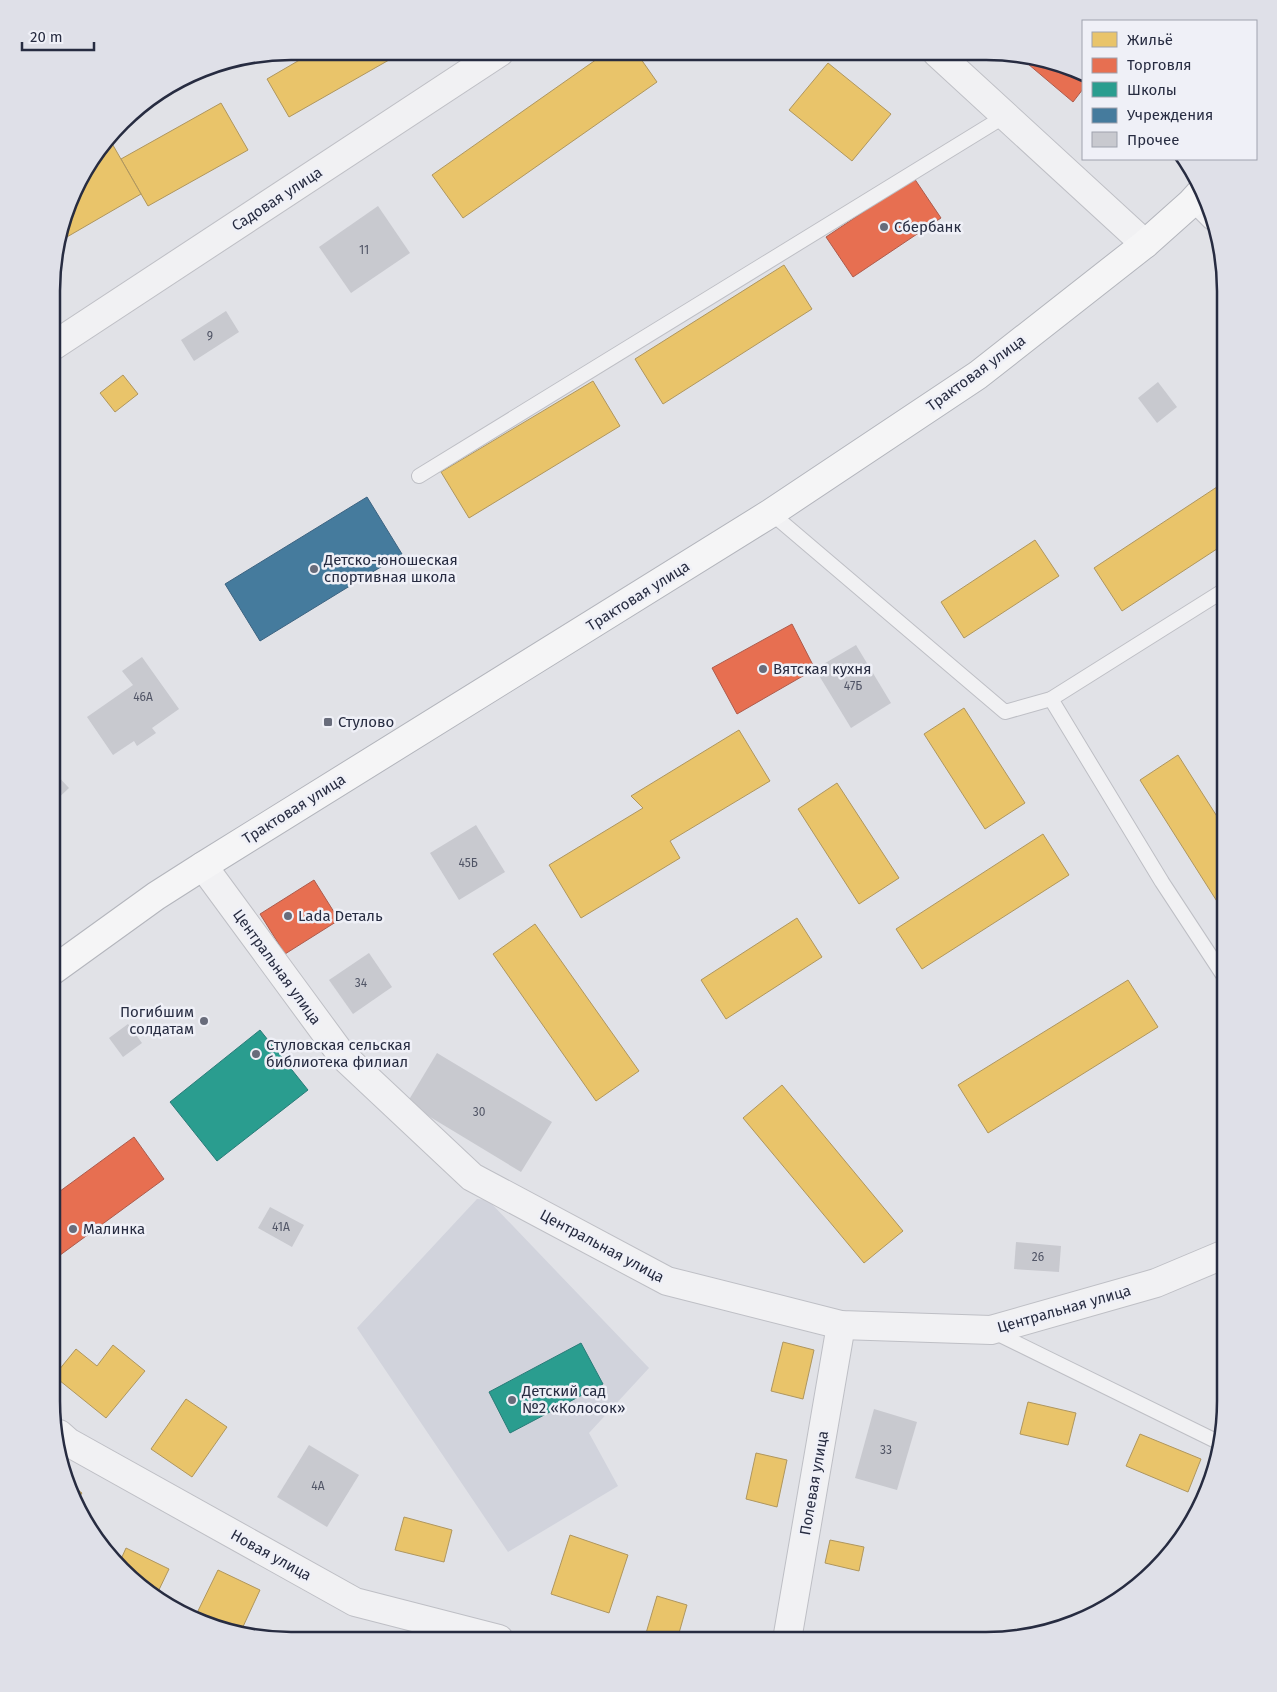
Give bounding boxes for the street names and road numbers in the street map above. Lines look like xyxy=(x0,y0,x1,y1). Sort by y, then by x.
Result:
street label: Садовая улица xyxy=(228,163,326,235)
street label: Трактовая улица xyxy=(923,331,1029,415)
street label: Трактовая улица xyxy=(583,557,693,635)
street label: Трактовая улица xyxy=(239,770,349,848)
street label: Центральная улица xyxy=(229,906,325,1028)
street label: Центральная улица xyxy=(537,1206,667,1286)
street label: Центральная улица xyxy=(995,1281,1133,1337)
street label: Полевая улица xyxy=(796,1429,832,1537)
street label: Новая улица xyxy=(228,1525,314,1585)

